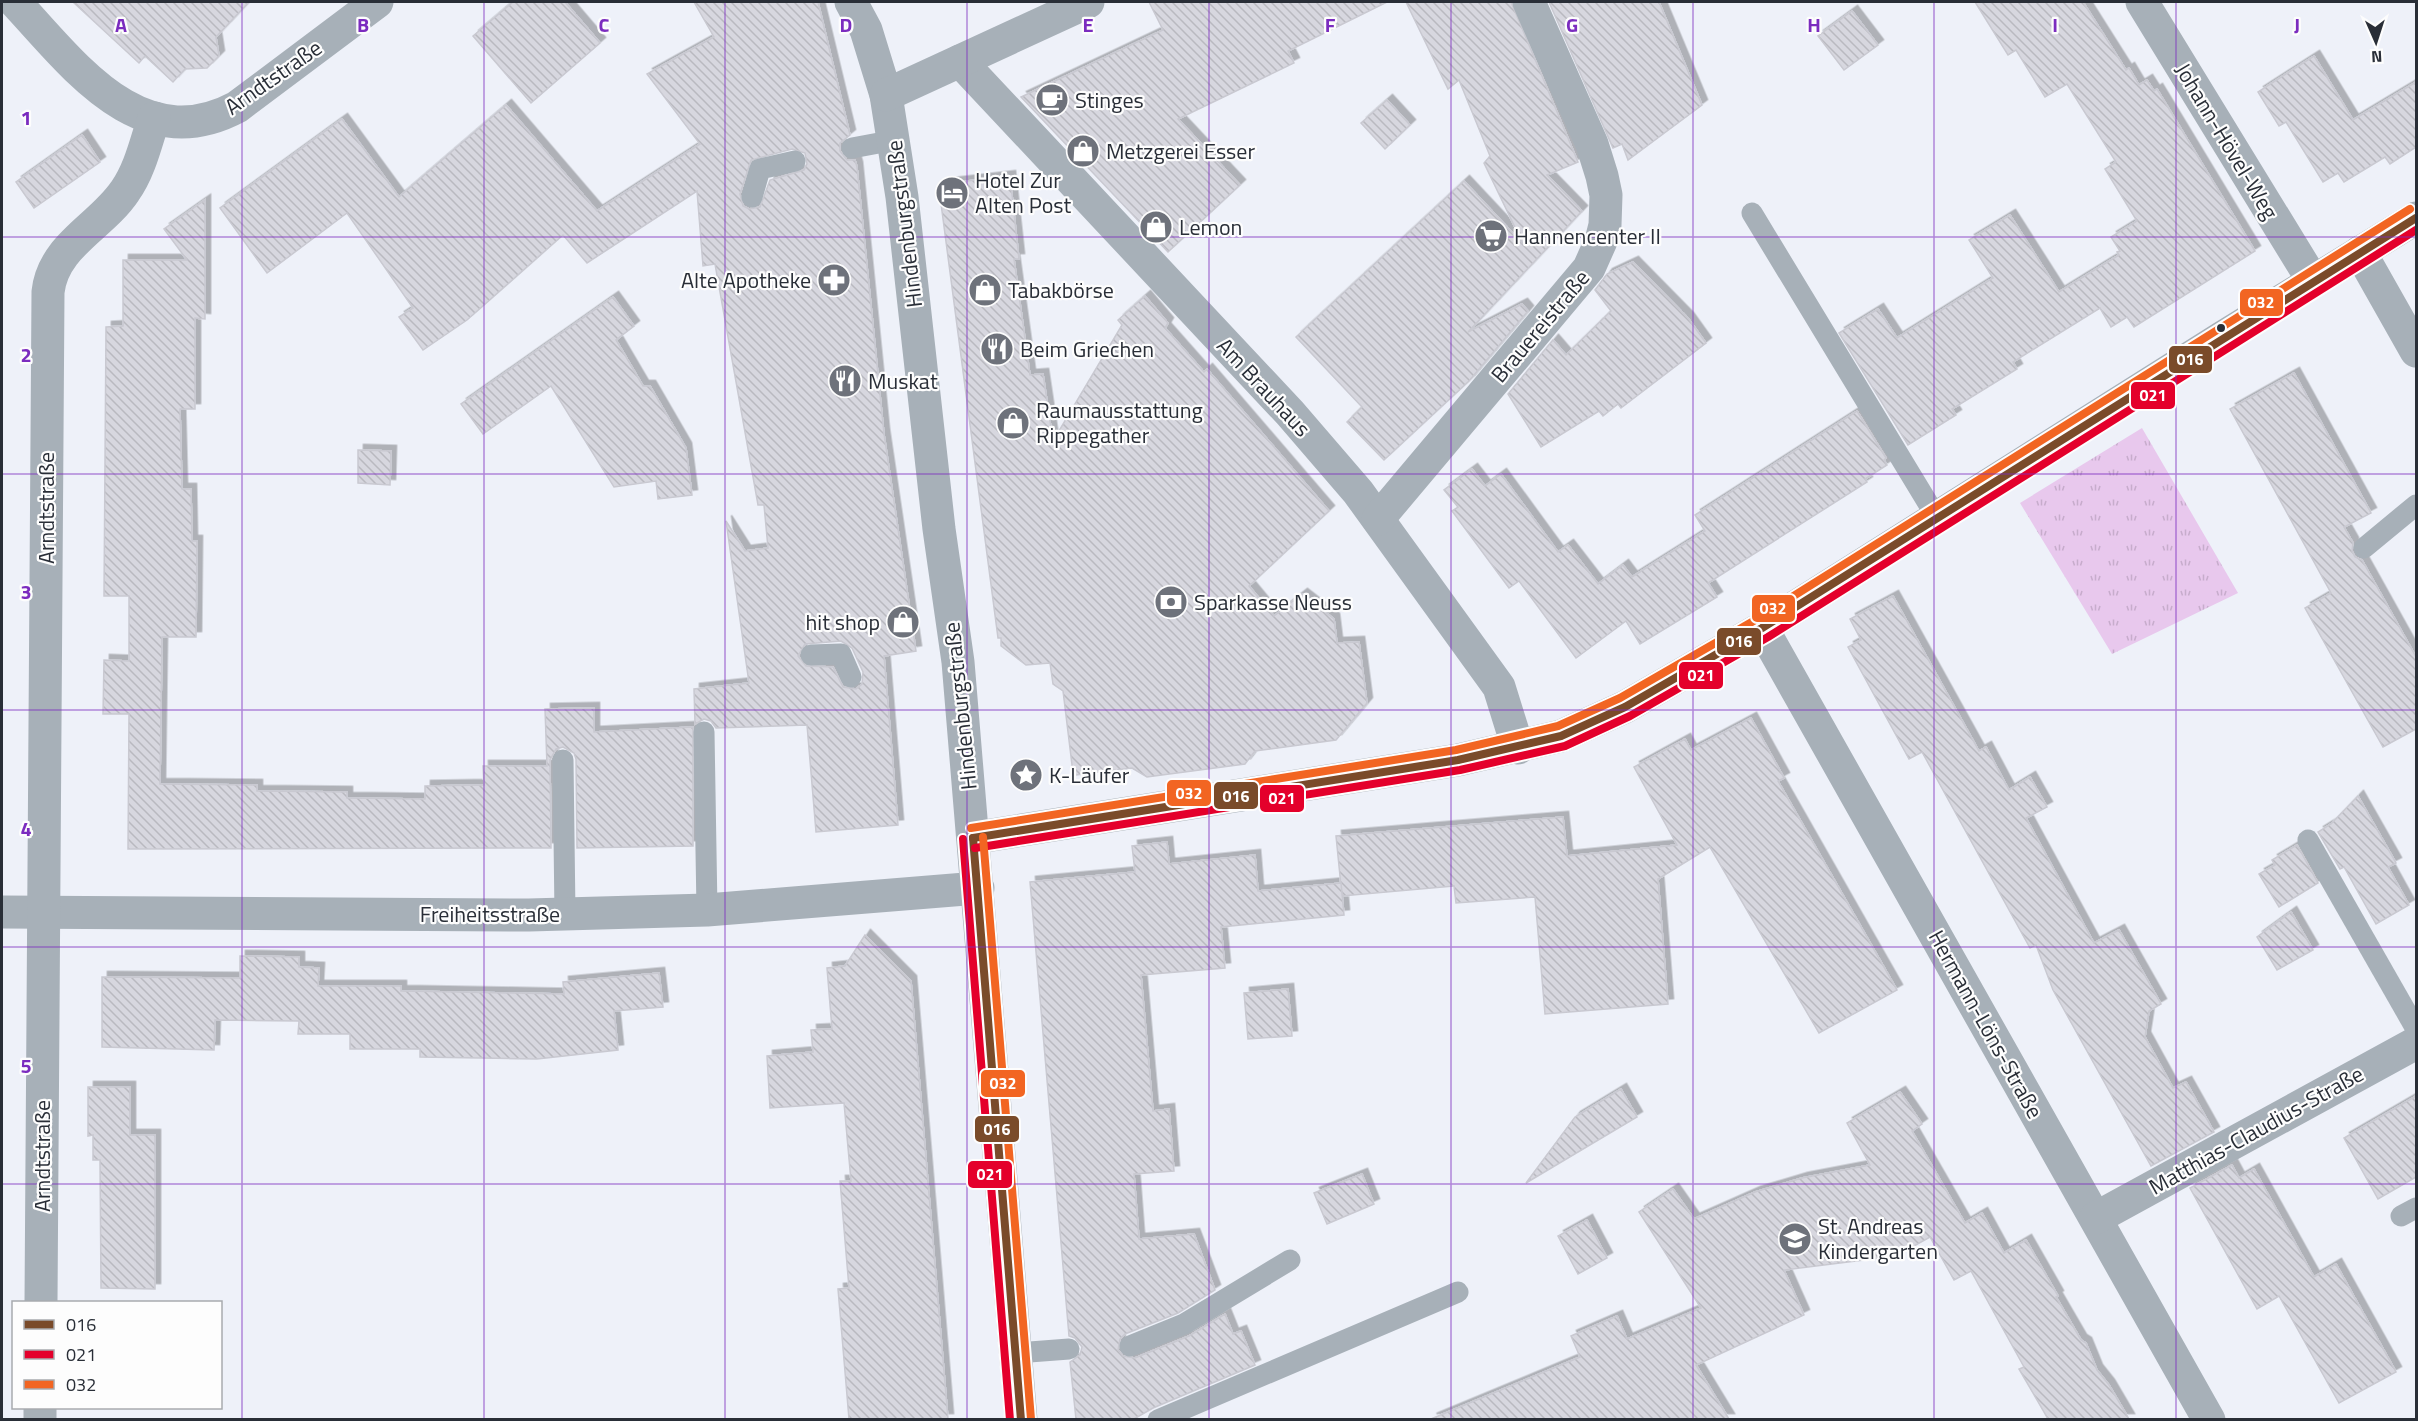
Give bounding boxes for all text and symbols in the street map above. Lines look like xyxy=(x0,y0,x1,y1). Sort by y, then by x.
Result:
text: A xyxy=(115,9,127,40)
text: B xyxy=(357,9,369,40)
text: C xyxy=(599,9,610,40)
text: D xyxy=(840,9,852,40)
text: E xyxy=(1082,9,1094,40)
text: F xyxy=(1325,9,1336,40)
text: G xyxy=(1566,9,1578,40)
text: H xyxy=(1807,9,1821,40)
text: I xyxy=(2052,9,2058,40)
text: J xyxy=(2294,9,2300,40)
north arrow xyxy=(2346,12,2406,72)
street label: Arndtstraße xyxy=(217,31,329,123)
text: N xyxy=(2371,45,2383,69)
street label: Johann-Hövel-Weg xyxy=(2167,56,2287,226)
cafe icon: Stinges xyxy=(1034,82,1070,118)
place label: Stinges xyxy=(1075,83,1144,117)
text: 1 xyxy=(20,102,32,133)
shop icon: Metzgerei Esser xyxy=(1065,133,1101,169)
place label: Metzgerei Esser xyxy=(1106,134,1255,168)
street label: Hindenburgstraße xyxy=(877,138,931,310)
place label: Hotel Zur Alten Post xyxy=(975,163,1071,222)
hotel icon: Hotel Zur Alten Post xyxy=(934,175,970,211)
shop icon: Lemon xyxy=(1138,209,1174,245)
place label: Lemon xyxy=(1179,210,1242,244)
supermarket icon: Hannencenter II xyxy=(1473,218,1509,254)
place label: Hannencenter II xyxy=(1514,219,1661,253)
pharmacy icon: Alte Apotheke xyxy=(816,262,852,298)
street label: Brauereistraße xyxy=(1482,262,1598,390)
place label: Alte Apotheke xyxy=(681,263,811,297)
shop icon: Tabakbörse xyxy=(967,272,1003,308)
place label: Tabakbörse xyxy=(1008,273,1114,307)
line badge: 032 xyxy=(2239,288,2284,317)
text: 032 xyxy=(2248,290,2274,314)
unlabelled marker xyxy=(2215,322,2227,334)
street label: Am Brauhaus xyxy=(1209,330,1319,444)
restaurant icon: Beim Griechen xyxy=(979,331,1015,367)
place label: Beim Griechen xyxy=(1020,332,1154,366)
text: 2 xyxy=(20,339,32,370)
line badge: 016 xyxy=(2168,345,2213,374)
text: 016 xyxy=(2177,347,2203,371)
restaurant icon: Muskat xyxy=(827,363,863,399)
place label: Muskat xyxy=(868,364,938,398)
line badge: 021 xyxy=(2130,381,2176,410)
text: 021 xyxy=(2140,383,2166,407)
place label: Raumausstattung Rippegather xyxy=(1036,393,1203,452)
shop icon: Raumausstattung Rippegather xyxy=(995,405,1031,441)
street label: Arndtstraße xyxy=(29,452,63,564)
text: 3 xyxy=(20,576,32,607)
bank icon: Sparkasse Neuss xyxy=(1153,584,1189,620)
place label: Sparkasse Neuss xyxy=(1194,585,1352,619)
line badge: 032 xyxy=(1751,594,1796,623)
text: 032 xyxy=(1760,596,1786,620)
shop icon: hit shop xyxy=(885,604,921,640)
place label: hit shop xyxy=(806,605,880,639)
street label: Hindenburgstraße xyxy=(934,620,986,792)
line badge: 016 xyxy=(1716,627,1762,656)
text: 016 xyxy=(1726,629,1752,653)
line badge: 021 xyxy=(1678,661,1724,690)
text: 021 xyxy=(1688,663,1714,687)
place icon: K-Läufer xyxy=(1008,757,1044,793)
place label: K-Läufer xyxy=(1049,758,1130,792)
line badge: 032 xyxy=(1166,779,1212,807)
text: 032 xyxy=(1176,781,1202,805)
line badge: 016 xyxy=(1213,781,1259,810)
text: 016 xyxy=(1223,784,1249,808)
line badge: 021 xyxy=(1259,784,1305,813)
text: 021 xyxy=(1269,786,1295,810)
text: 4 xyxy=(20,813,32,844)
street label: Freiheitsstraße xyxy=(420,897,560,931)
street label: Hermann-Löns-Straße xyxy=(1920,924,2052,1124)
text: 5 xyxy=(20,1050,32,1081)
street label: Matthias-Claudius-Straße xyxy=(2142,1057,2370,1203)
line badge: 032 xyxy=(980,1069,1026,1098)
text: 032 xyxy=(990,1071,1016,1095)
street label: Arndtstraße xyxy=(25,1100,59,1212)
line badge: 016 xyxy=(974,1115,1020,1143)
text: 016 xyxy=(984,1117,1010,1141)
line badge: 021 xyxy=(967,1160,1013,1189)
text: 021 xyxy=(977,1162,1003,1186)
place label: St. Andreas Kindergarten xyxy=(1818,1209,1938,1268)
school or university icon: St. Andreas Kindergarten xyxy=(1777,1221,1813,1257)
legend xyxy=(12,1301,222,1409)
text: 016 xyxy=(66,1311,96,1338)
text: 021 xyxy=(66,1341,96,1368)
text: 032 xyxy=(66,1371,96,1398)

